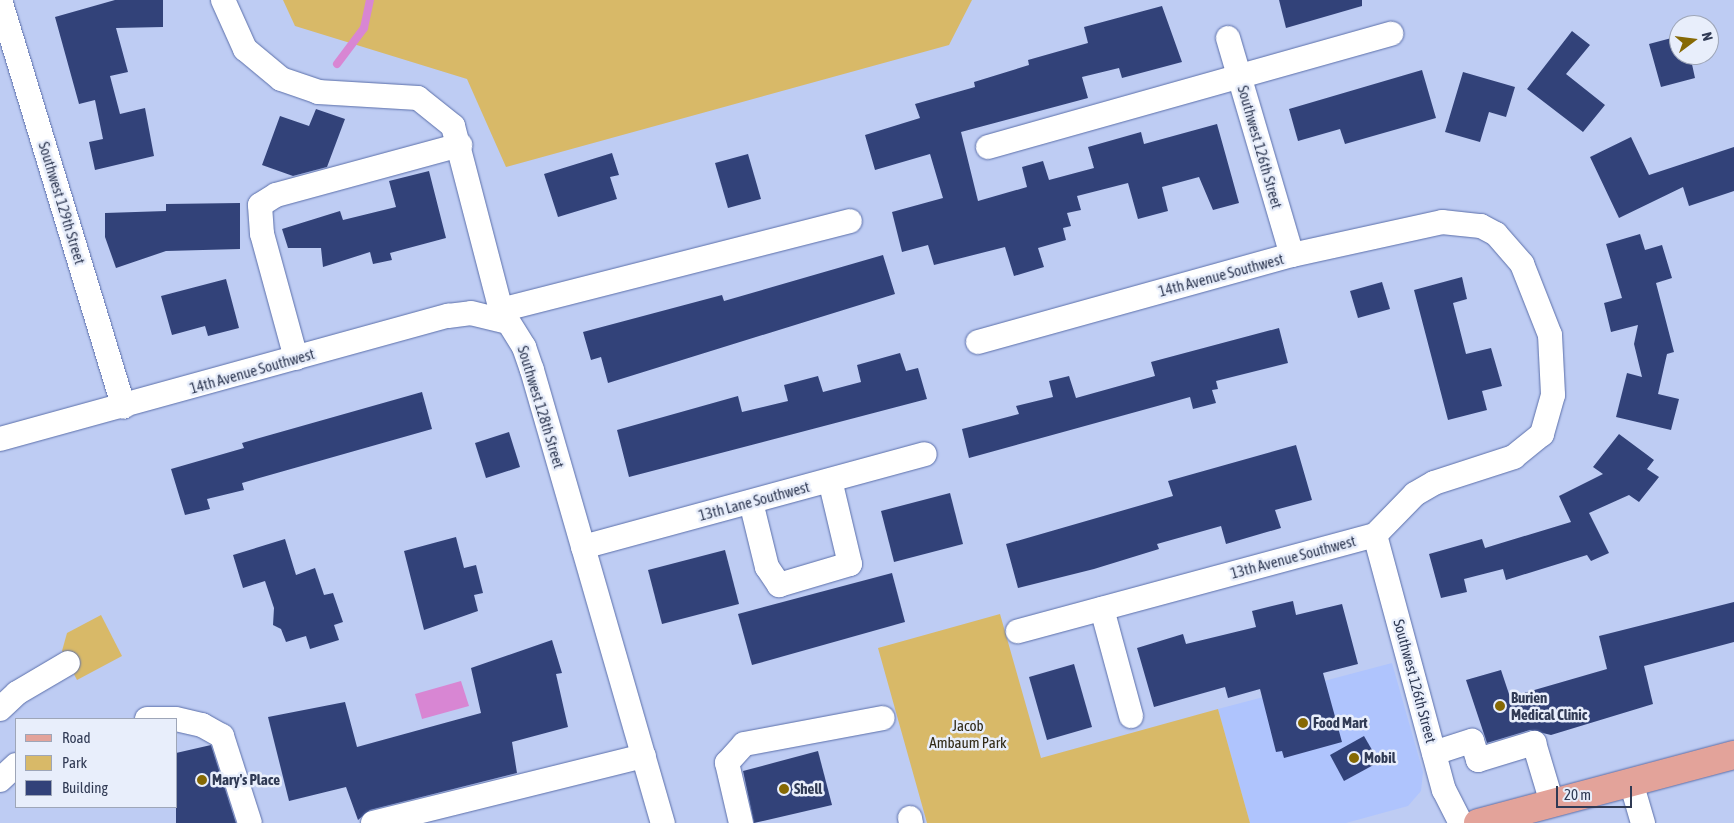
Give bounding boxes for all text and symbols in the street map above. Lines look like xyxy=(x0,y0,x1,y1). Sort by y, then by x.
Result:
north arrow xyxy=(1669,15,1719,65)
text: N xyxy=(1699,30,1716,42)
street label: Southwest 126th Street xyxy=(1234,83,1286,211)
street label: Southwest 129th Street xyxy=(35,140,89,266)
street label: 14th Avenue Southwest xyxy=(1156,250,1286,300)
street label: Southwest 128th Street xyxy=(514,344,568,470)
street label: 14th Avenue Southwest xyxy=(188,345,316,397)
street label: 13th Lane Southwest xyxy=(697,478,811,524)
street label: 13th Avenue Southwest xyxy=(1228,532,1358,582)
street label: Southwest 126th Street xyxy=(1390,617,1440,745)
place label: Burien Medical Clinic xyxy=(1511,688,1587,723)
marker: Burien Medical Clinic xyxy=(1493,699,1507,713)
place label: Food Mart xyxy=(1313,714,1368,732)
park label: Jacob Ambaum Park xyxy=(929,716,1007,751)
marker: Food Mart xyxy=(1297,717,1309,729)
legend xyxy=(15,718,178,808)
text: Road xyxy=(62,729,91,746)
place label: Mobil xyxy=(1364,749,1396,767)
marker: Mobil xyxy=(1348,752,1360,764)
text: Park xyxy=(62,754,87,771)
place label: Mary's Place xyxy=(212,771,280,789)
marker: Mary's Place xyxy=(196,774,208,786)
scale bar xyxy=(1559,776,1635,808)
text: Building xyxy=(62,779,108,796)
place label: Shell xyxy=(794,780,822,798)
marker: Shell xyxy=(778,783,790,795)
text: 20 m xyxy=(1564,786,1591,803)

